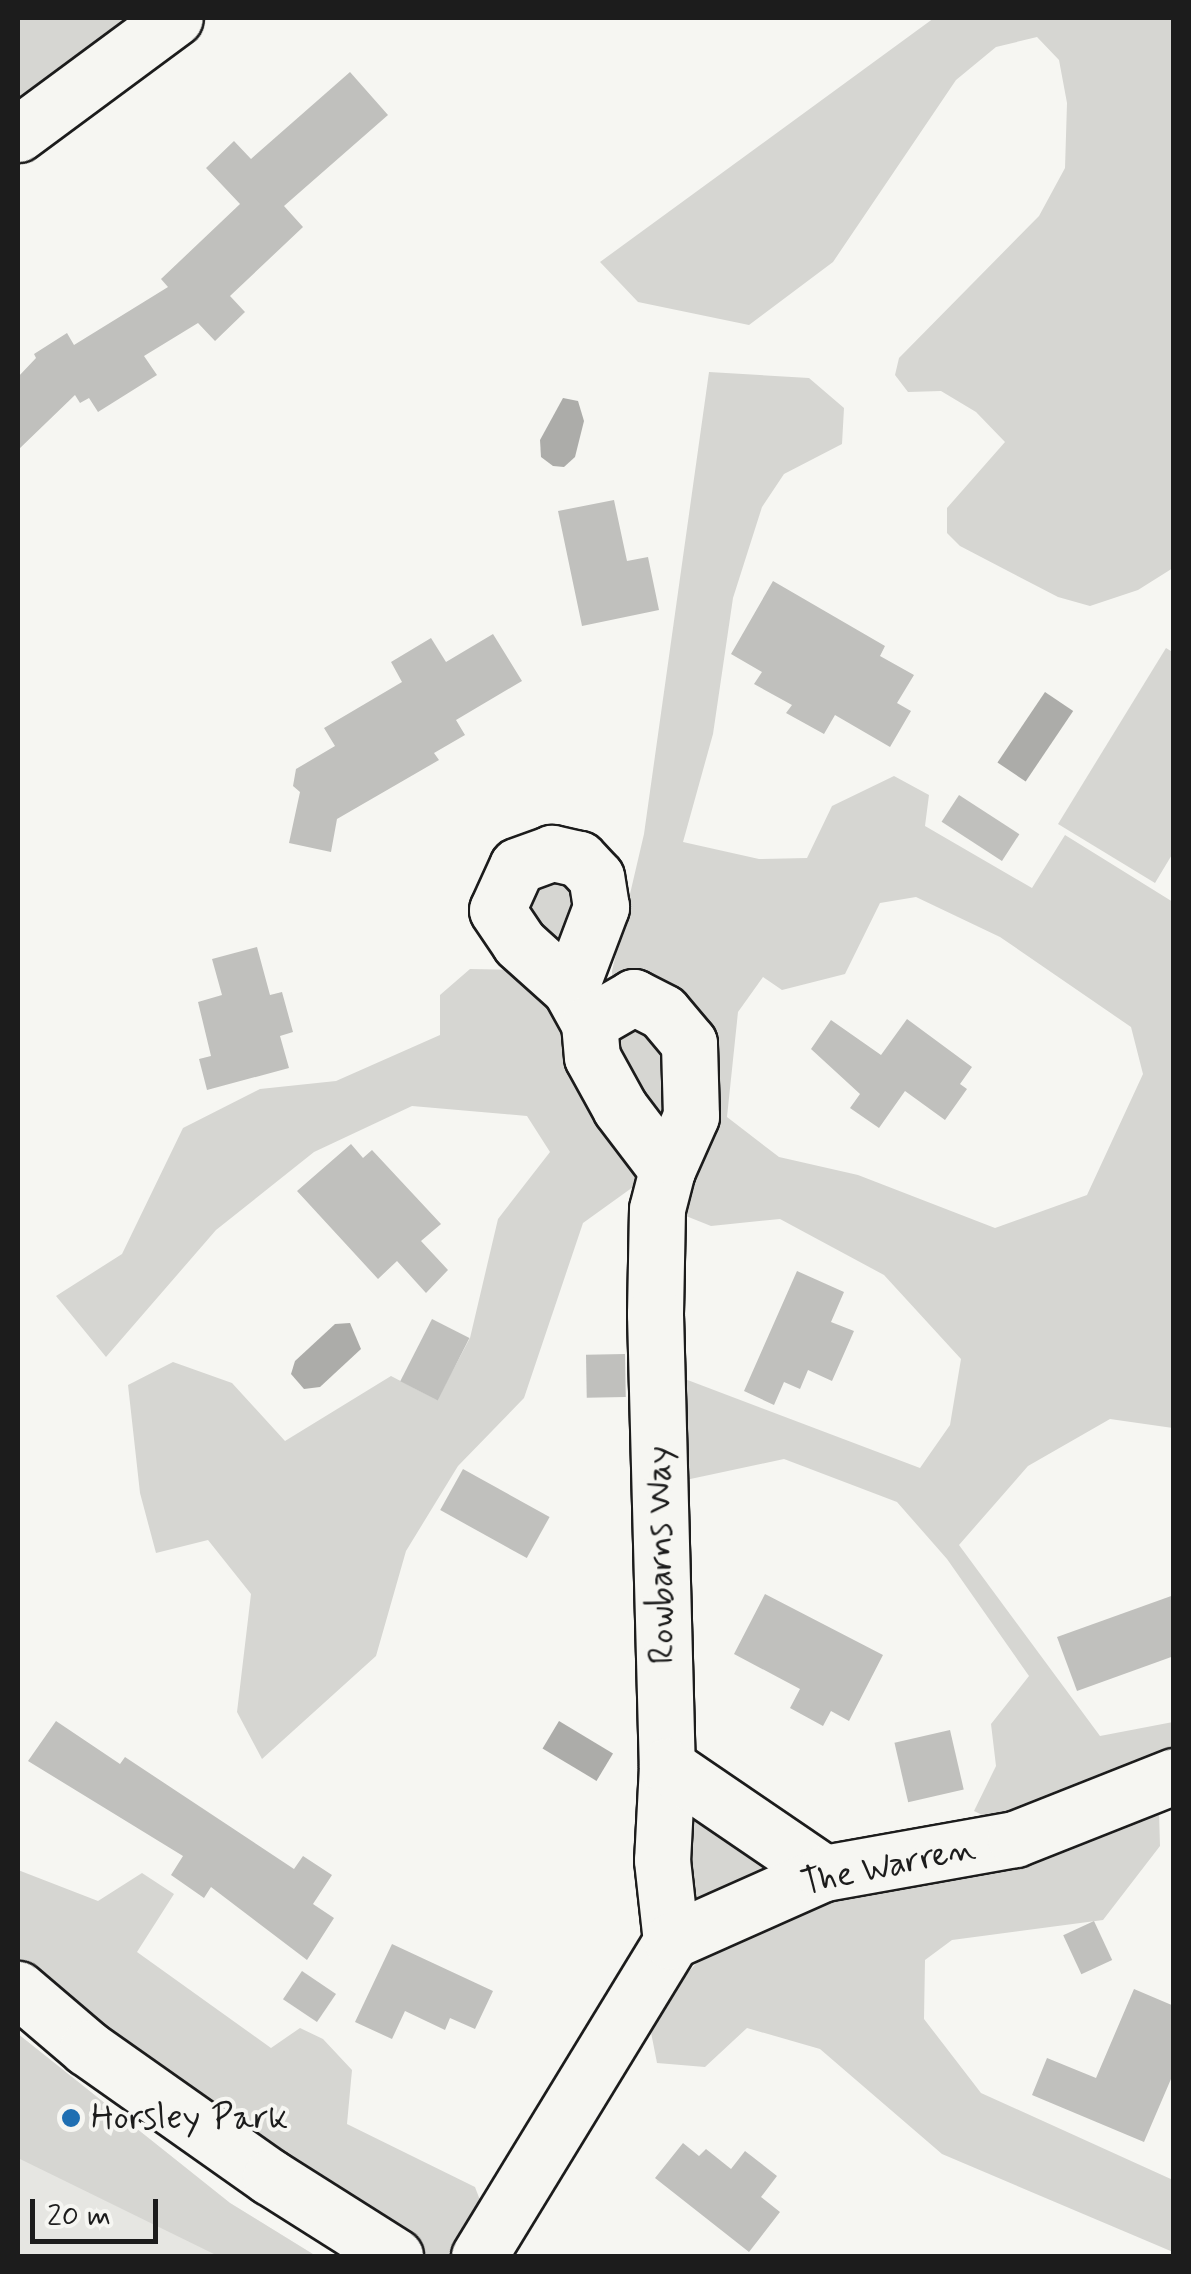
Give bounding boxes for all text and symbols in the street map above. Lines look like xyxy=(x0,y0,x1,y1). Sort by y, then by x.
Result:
street label: Rowbarns Way xyxy=(638,1445,684,1665)
street label: The Warren xyxy=(797,1827,979,1905)
place label: Horsley Park xyxy=(91,2097,280,2139)
marker: Horsley Park xyxy=(60,2107,82,2129)
scale bar xyxy=(35,2179,162,2241)
text: 20 m xyxy=(47,2197,111,2236)

